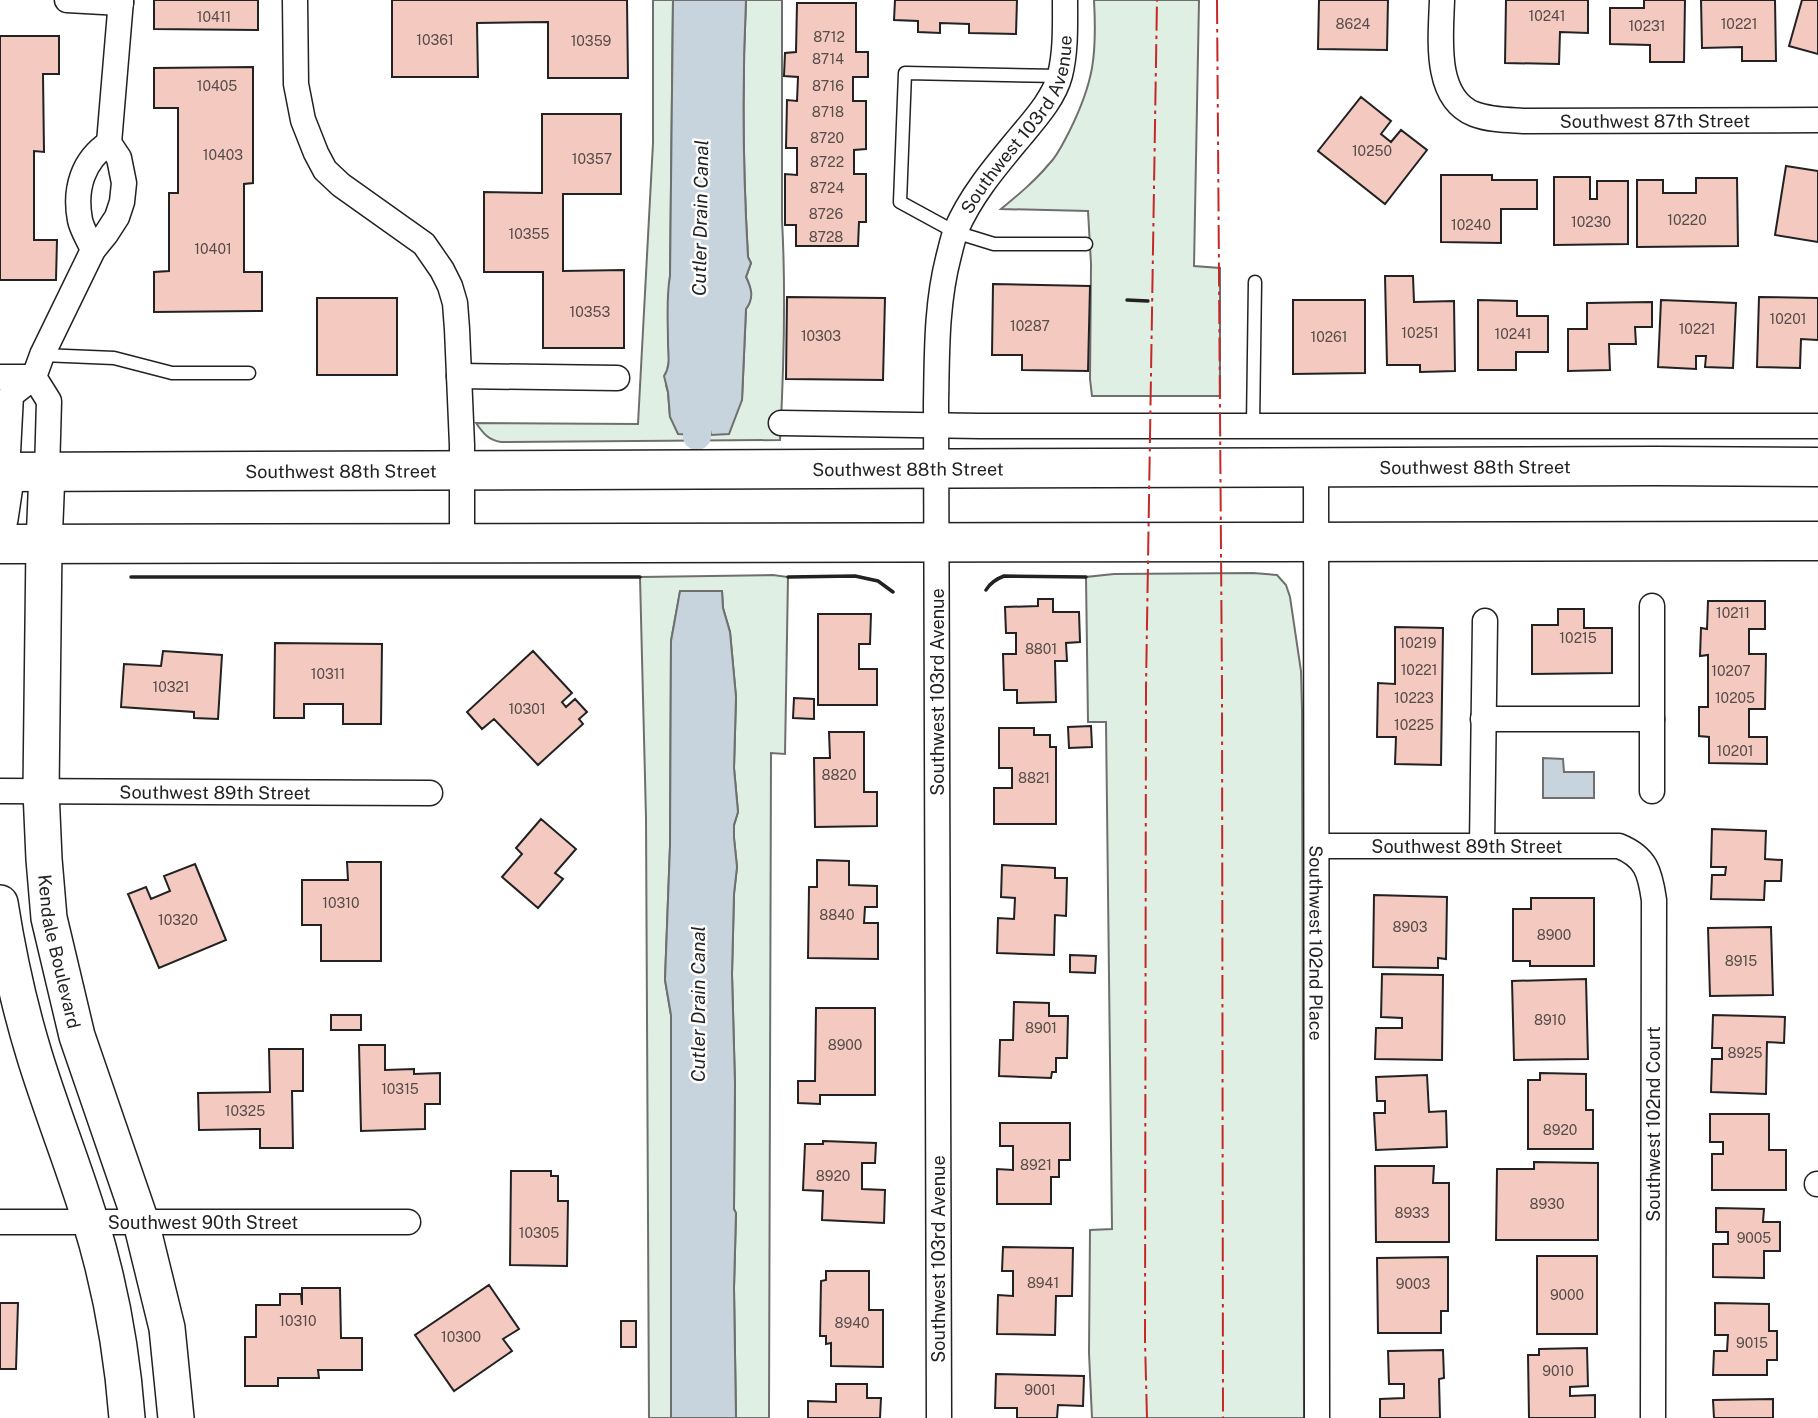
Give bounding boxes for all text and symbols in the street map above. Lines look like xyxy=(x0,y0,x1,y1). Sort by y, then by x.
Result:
house number: 10241 xyxy=(1528,8,1566,24)
house number: 10411 xyxy=(197,9,231,25)
house number: 8624 xyxy=(1336,16,1371,32)
house number: 10221 xyxy=(1721,16,1757,32)
house number: 10231 xyxy=(1628,18,1666,34)
house number: 8712 xyxy=(813,29,845,45)
house number: 10361 xyxy=(416,32,454,48)
house number: 10359 xyxy=(571,33,612,49)
street label: Southwest 103rd Avenue xyxy=(956,35,1075,217)
house number: 8714 xyxy=(812,51,844,67)
house number: 10405 xyxy=(197,78,237,94)
house number: 8716 xyxy=(812,78,844,94)
house number: 8718 xyxy=(812,104,844,120)
street label: Southwest 87th Street xyxy=(1560,110,1750,131)
house number: 8720 xyxy=(810,130,844,146)
water label: Cutler Drain Canal xyxy=(688,140,712,296)
house number: 10250 xyxy=(1352,143,1392,159)
house number: 10403 xyxy=(203,147,243,163)
house number: 10357 xyxy=(572,151,612,167)
house number: 8722 xyxy=(810,154,844,170)
house number: 8724 xyxy=(810,180,844,196)
house number: 8726 xyxy=(809,206,843,222)
house number: 10220 xyxy=(1667,212,1707,228)
house number: 10230 xyxy=(1571,214,1611,230)
house number: 10240 xyxy=(1451,217,1491,233)
house number: 10355 xyxy=(509,226,549,242)
house number: 8728 xyxy=(809,229,843,245)
house number: 10401 xyxy=(194,241,232,257)
house number: 10353 xyxy=(570,304,611,320)
house number: 10201 xyxy=(1770,311,1806,327)
house number: 10287 xyxy=(1010,318,1050,334)
house number: 10221 xyxy=(1679,321,1715,337)
house number: 10251 xyxy=(1401,325,1439,341)
house number: 10241 xyxy=(1494,326,1532,342)
house number: 10303 xyxy=(801,328,841,344)
house number: 10261 xyxy=(1310,329,1348,345)
street label: Southwest 88th Street xyxy=(1379,456,1571,478)
street label: Southwest 88th Street xyxy=(812,458,1004,480)
street label: Southwest 88th Street xyxy=(245,460,437,482)
street label: Southwest 103rd Avenue xyxy=(927,588,948,796)
house number: 10211 xyxy=(1716,605,1750,621)
house number: 10215 xyxy=(1559,630,1597,646)
house number: 10219 xyxy=(1399,635,1437,651)
house number: 8801 xyxy=(1025,641,1057,657)
house number: 10221 xyxy=(1401,662,1437,678)
house number: 10207 xyxy=(1711,663,1751,679)
house number: 10311 xyxy=(311,666,345,682)
house number: 10321 xyxy=(152,679,190,695)
house number: 10223 xyxy=(1394,690,1434,706)
house number: 10205 xyxy=(1715,690,1755,706)
house number: 10301 xyxy=(508,701,546,717)
house number: 10225 xyxy=(1394,717,1434,733)
house number: 10201 xyxy=(1717,743,1753,759)
house number: 8820 xyxy=(822,767,856,783)
house number: 8821 xyxy=(1018,770,1050,786)
street label: Southwest 89th Street xyxy=(119,781,311,803)
street label: Southwest 89th Street xyxy=(1371,836,1563,857)
street label: Southwest 102nd Place xyxy=(1306,845,1327,1041)
street label: Kendale Boulevard xyxy=(35,873,85,1030)
house number: 10310 xyxy=(322,895,360,911)
house number: 8840 xyxy=(819,907,855,923)
house number: 10320 xyxy=(158,912,198,928)
house number: 8903 xyxy=(1393,919,1428,935)
water label: Cutler Drain Canal xyxy=(687,926,709,1082)
house number: 8900 xyxy=(1537,927,1571,943)
house number: 8915 xyxy=(1725,953,1757,969)
house number: 8910 xyxy=(1534,1012,1566,1028)
house number: 8901 xyxy=(1025,1020,1057,1036)
street label: Southwest 102nd Court xyxy=(1643,1026,1664,1222)
house number: 8900 xyxy=(828,1037,862,1053)
house number: 8925 xyxy=(1727,1045,1763,1061)
house number: 10315 xyxy=(381,1081,419,1097)
house number: 10325 xyxy=(225,1103,265,1119)
house number: 8920 xyxy=(1543,1122,1577,1138)
street label: Southwest 103rd Avenue xyxy=(928,1155,949,1363)
house number: 8921 xyxy=(1020,1157,1052,1173)
house number: 8920 xyxy=(816,1168,850,1184)
house number: 8930 xyxy=(1530,1196,1564,1212)
house number: 8933 xyxy=(1394,1205,1430,1221)
street label: Southwest 90th Street xyxy=(108,1212,298,1233)
house number: 10305 xyxy=(519,1225,559,1241)
house number: 9005 xyxy=(1737,1230,1771,1246)
house number: 8941 xyxy=(1027,1275,1059,1291)
house number: 9003 xyxy=(1396,1276,1430,1292)
house number: 9000 xyxy=(1550,1287,1584,1303)
house number: 10310 xyxy=(279,1313,317,1329)
house number: 8940 xyxy=(834,1315,870,1331)
house number: 10300 xyxy=(441,1329,481,1345)
house number: 9015 xyxy=(1736,1335,1768,1351)
house number: 9010 xyxy=(1542,1363,1574,1379)
house number: 9001 xyxy=(1024,1382,1056,1398)

